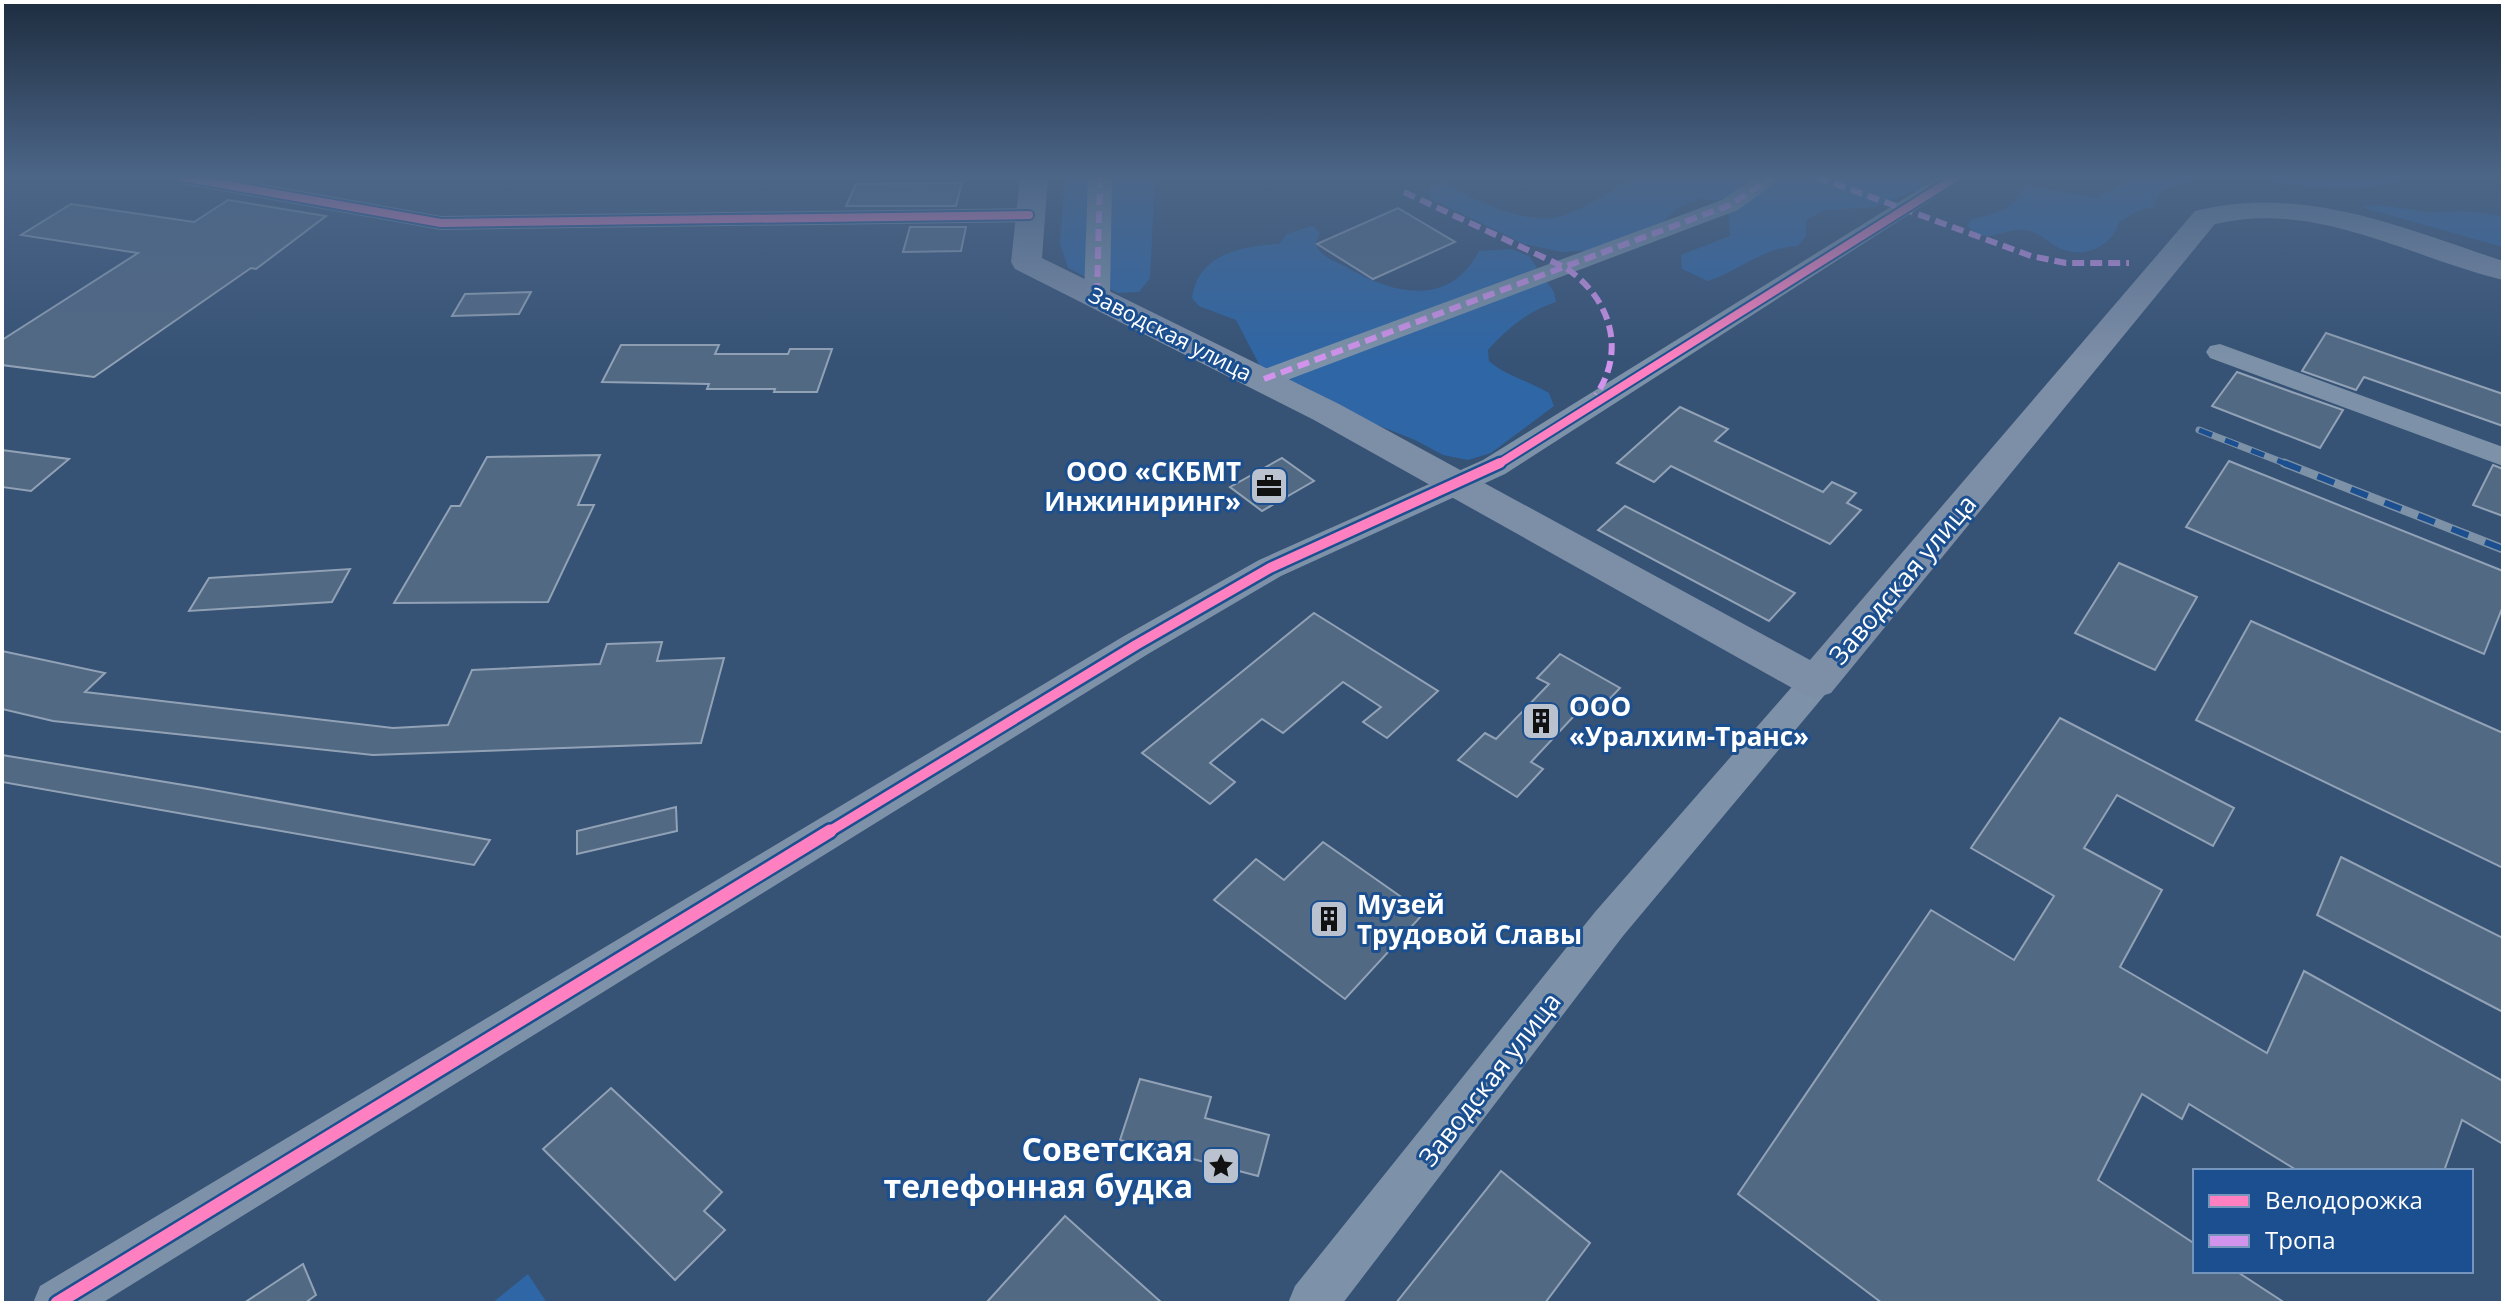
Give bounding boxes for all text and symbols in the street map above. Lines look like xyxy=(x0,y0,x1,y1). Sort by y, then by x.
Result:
street label: Заводская улица xyxy=(1084,279,1258,387)
place label: ООО «СКБМТ Инжиниринг» xyxy=(1044,453,1241,519)
office icon: ООО «СКБМТ Инжиниринг» xyxy=(1248,465,1290,507)
street label: Заводская улица xyxy=(1820,486,1984,672)
place label: ООО «Уралхим-Транс» xyxy=(1569,688,1809,754)
building icon: ООО «Уралхим-Транс» xyxy=(1520,700,1562,742)
place label: Музей Трудовой Славы xyxy=(1357,886,1582,952)
building icon: Музей Трудовой Славы xyxy=(1308,898,1350,940)
street label: Заводская улица xyxy=(1410,984,1568,1174)
place label: Советская телефонная будка xyxy=(884,1127,1193,1207)
place icon: Советская телефонная будка xyxy=(1200,1145,1242,1187)
legend xyxy=(2193,1169,2473,1273)
text: Велодорожка xyxy=(2265,1183,2423,1216)
text: Тропа xyxy=(2265,1223,2336,1256)

